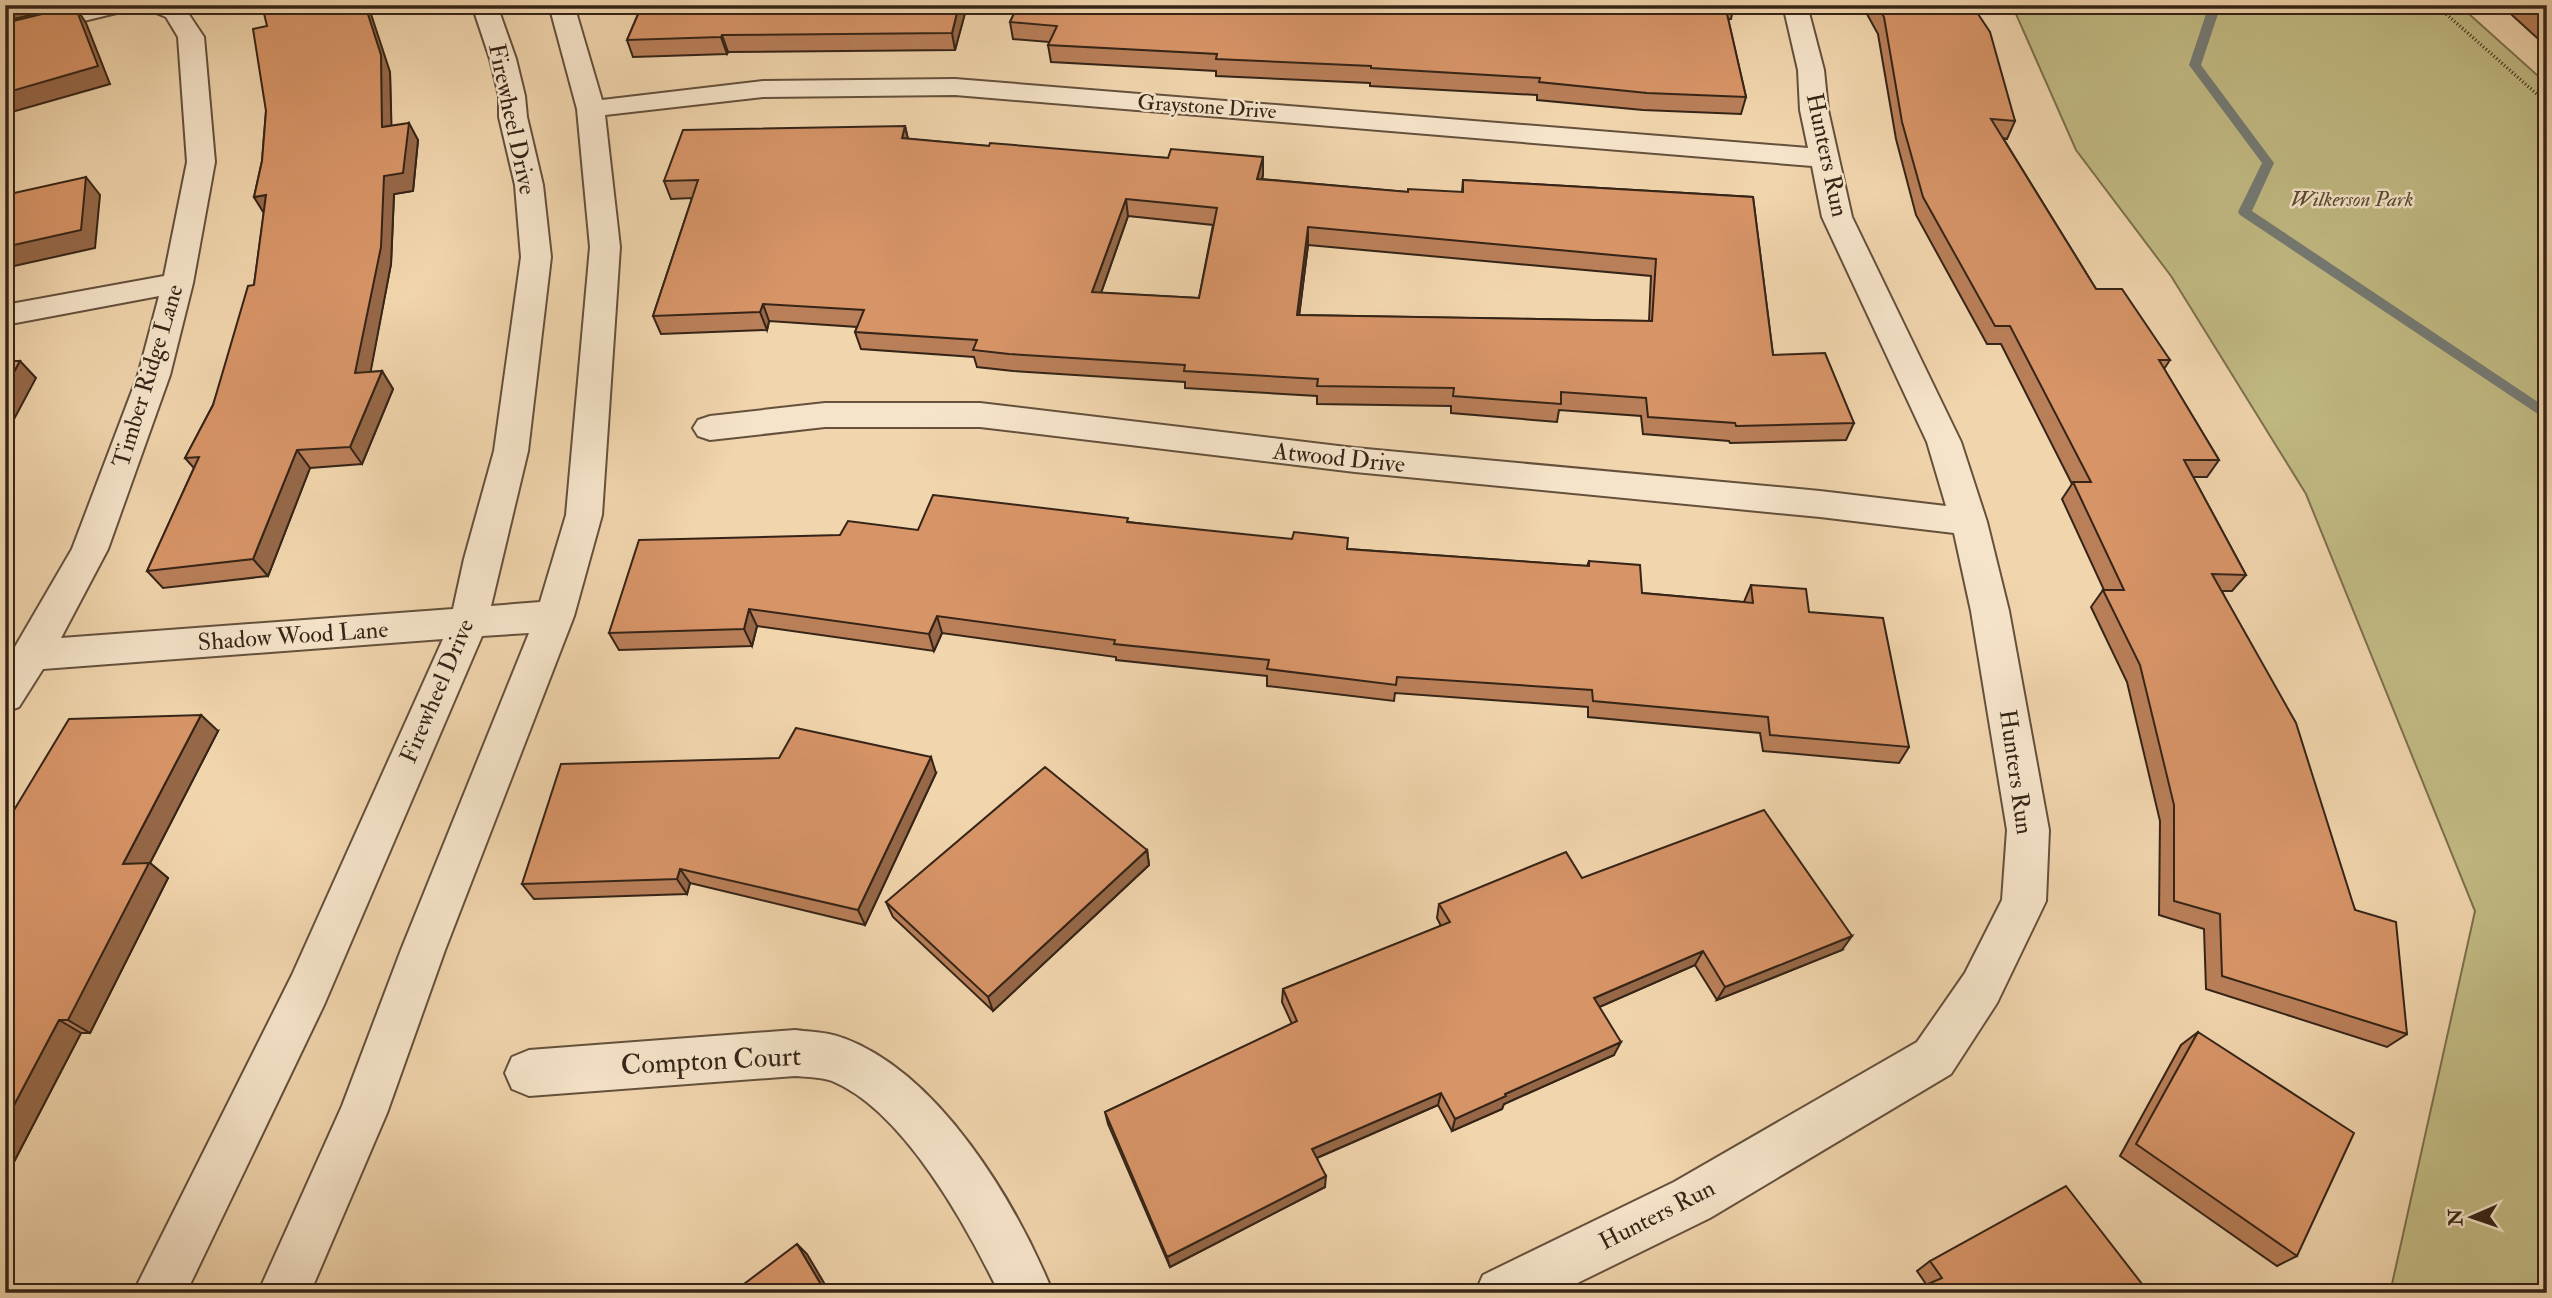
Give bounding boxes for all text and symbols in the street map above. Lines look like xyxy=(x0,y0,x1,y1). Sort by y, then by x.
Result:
street label: Firewheel Drive xyxy=(481,41,543,197)
street label: Graystone Drive xyxy=(1137,89,1278,125)
street label: Hunters Run xyxy=(1799,90,1855,220)
park label: Wilkerson Park xyxy=(2291,186,2413,213)
street label: Timber Ridge Lane xyxy=(105,281,191,471)
street label: Atwood Drive xyxy=(1270,436,1407,480)
street label: Shadow Wood Lane xyxy=(197,614,389,658)
street label: Firewheel Drive xyxy=(393,614,481,768)
street label: Hunters Run xyxy=(1992,708,2040,836)
street label: Compton Court xyxy=(620,1039,802,1083)
street label: Hunters Run xyxy=(1594,1173,1720,1257)
north arrow xyxy=(2436,1182,2506,1252)
text: N xyxy=(2444,1208,2468,1227)

